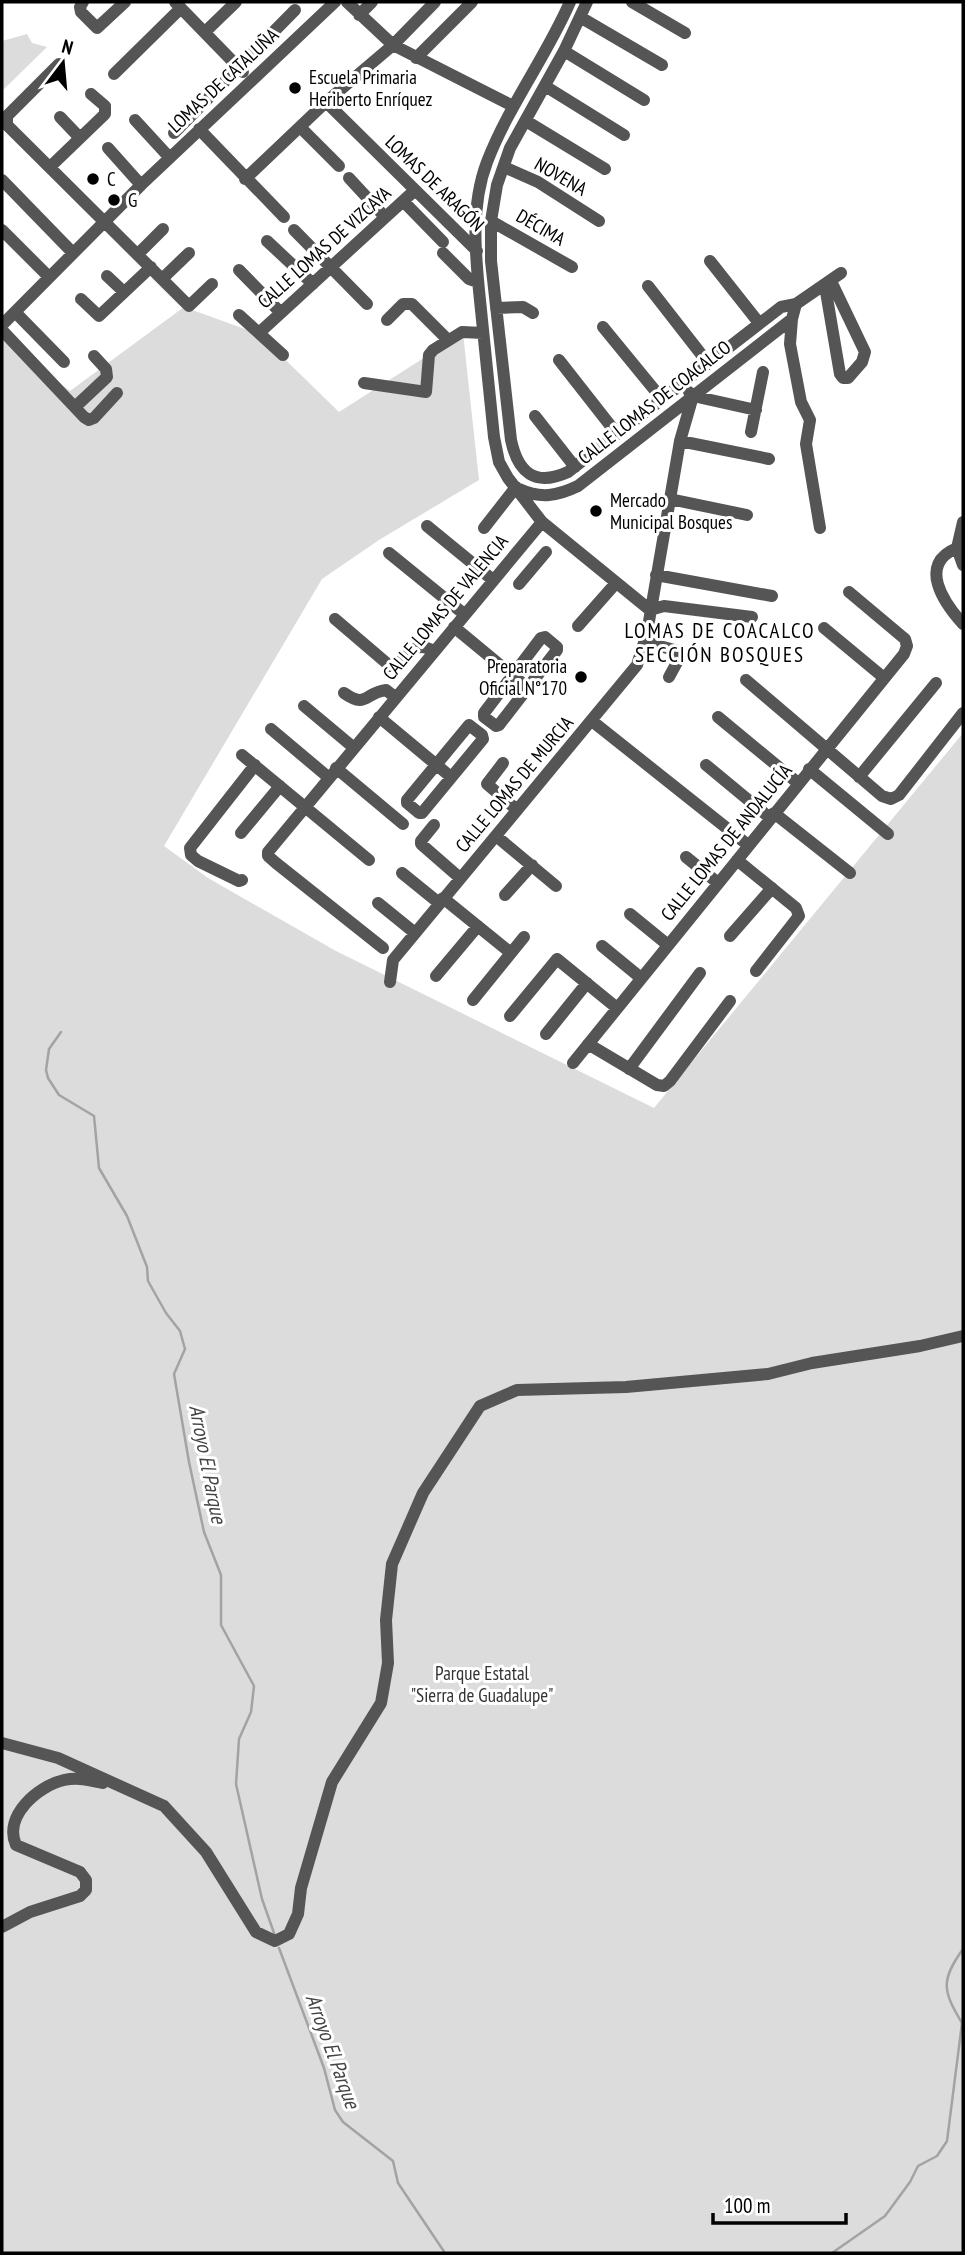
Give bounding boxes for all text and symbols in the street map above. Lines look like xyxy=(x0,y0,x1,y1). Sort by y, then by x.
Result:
street label: LOMAS DE CATALUÑA xyxy=(163,23,283,137)
north arrow xyxy=(28,28,98,98)
text: N xyxy=(59,34,76,60)
place label: Escuela Primaria Heriberto Enríquez xyxy=(309,65,432,111)
marker: Escuela Primaria Heriberto Enríquez xyxy=(287,80,303,96)
street label: LOMAS DE ARAGÓN xyxy=(380,130,490,236)
street label: NOVENA xyxy=(531,152,591,200)
place label: C xyxy=(107,167,116,191)
marker: C xyxy=(85,171,101,187)
street label: CALLE LOMAS DE VIZCAYA xyxy=(252,181,396,313)
place label: G xyxy=(128,188,137,212)
marker: G xyxy=(106,192,122,208)
street label: DÉCIMA xyxy=(512,204,570,250)
street label: CALLE LOMAS DE COACALCO xyxy=(573,335,735,469)
place label: Mercado Municipal Bosques xyxy=(610,488,732,534)
marker: Mercado Municipal Bosques xyxy=(588,503,604,519)
street label: CALLE LOMAS DE VALENCIA xyxy=(377,529,513,685)
district label: LOMAS DE COACALCO SECCIÓN BOSQUES xyxy=(624,617,816,668)
place label: Preparatoria Oficial N°170 xyxy=(479,654,567,700)
marker: Preparatoria Oficial N°170 xyxy=(573,669,589,685)
street label: CALLE LOMAS DE MURCIA xyxy=(450,711,578,857)
street label: CALLE LOMAS DE ANDALUCÍA xyxy=(655,759,797,925)
water label: Arroyo El Parque xyxy=(183,1403,233,1527)
park label: Parque Estatal "Sierra de Guadalupe" xyxy=(411,1661,553,1707)
water label: Arroyo El Parque xyxy=(300,1990,367,2113)
scale bar xyxy=(713,2182,846,2226)
text: 100 m xyxy=(724,2192,770,2219)

